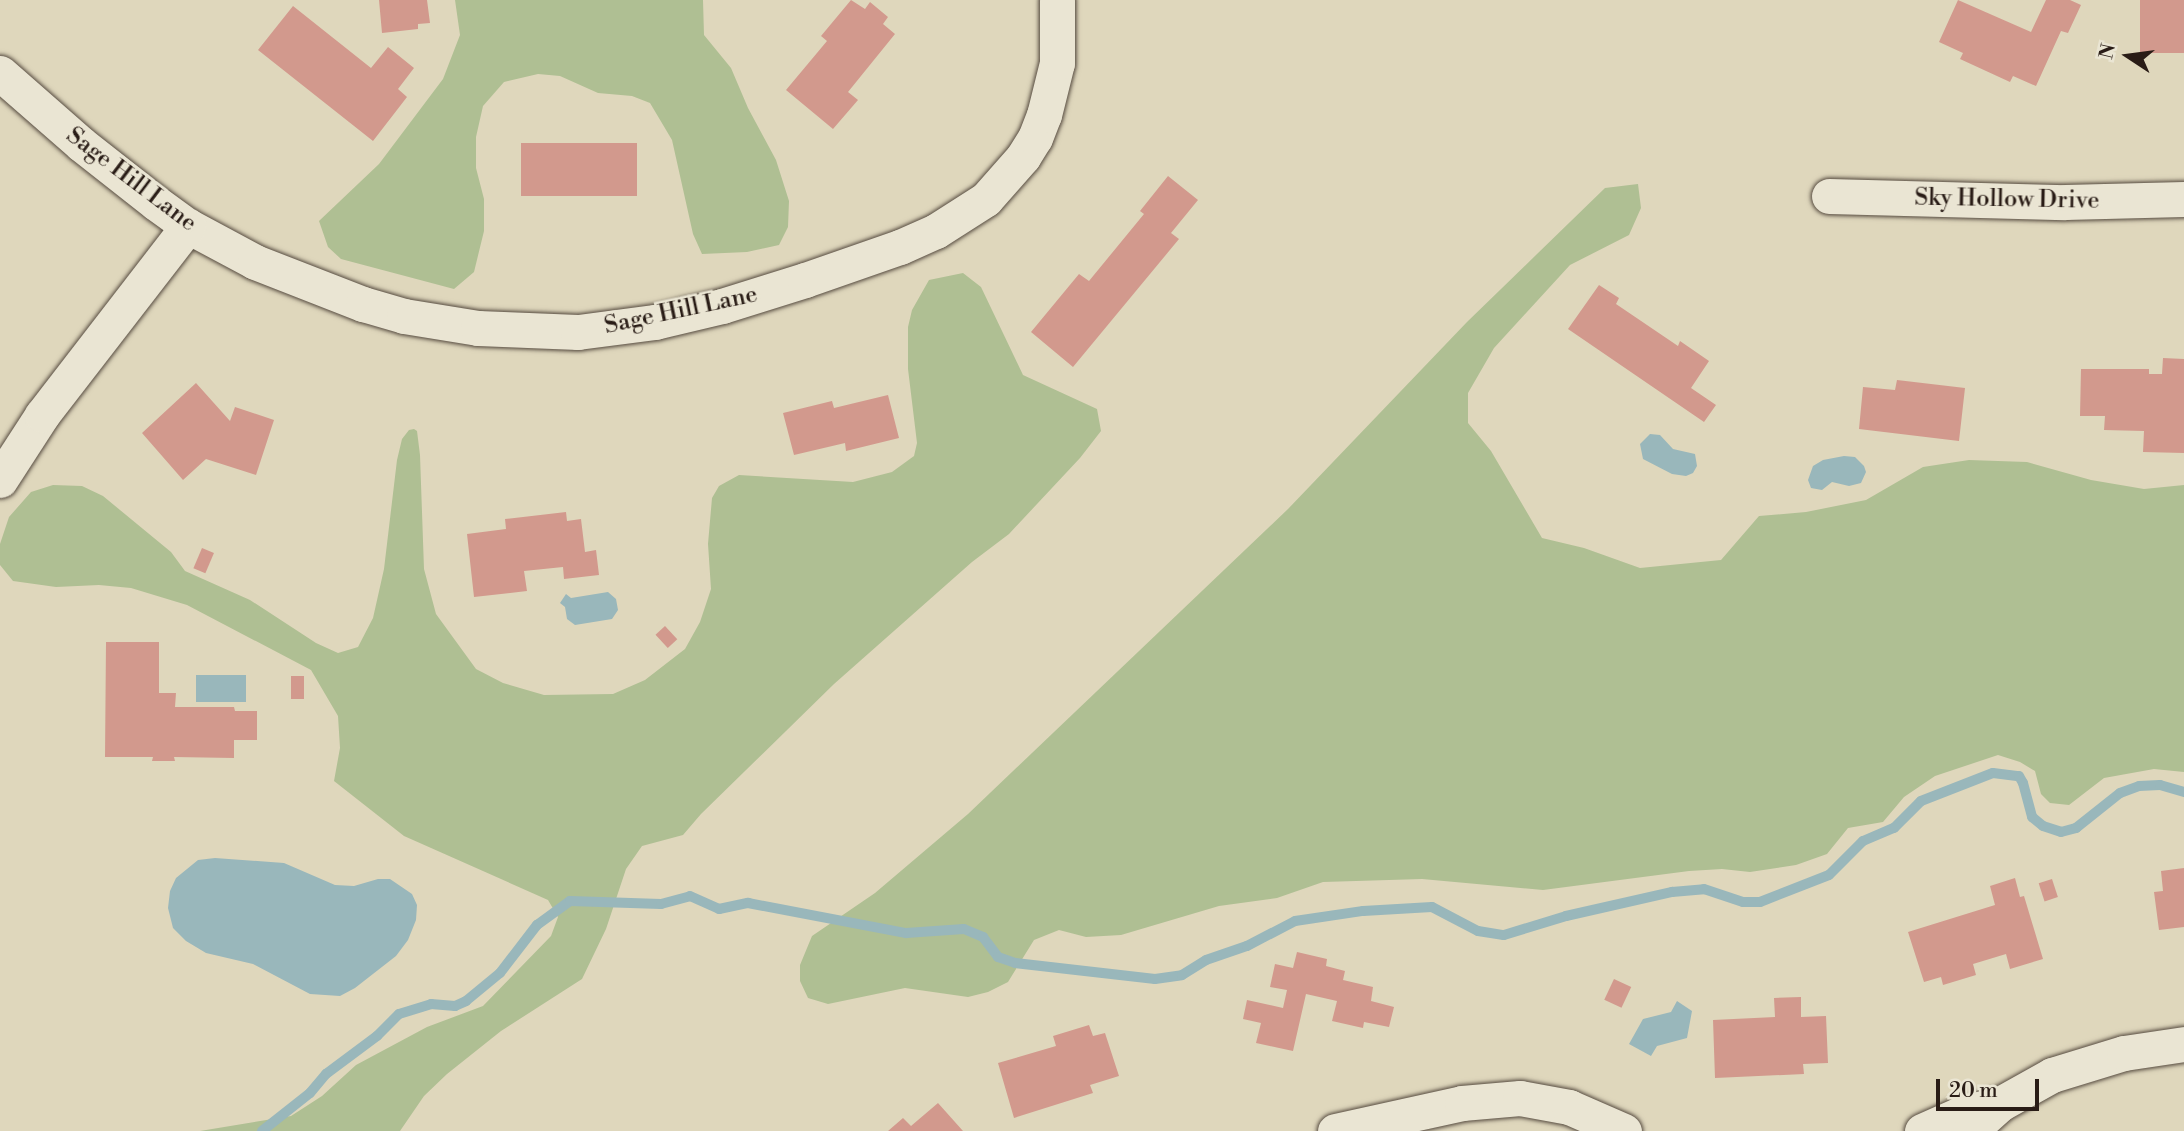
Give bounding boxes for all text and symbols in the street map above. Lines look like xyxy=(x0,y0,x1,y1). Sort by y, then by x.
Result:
north arrow xyxy=(2093,21,2163,91)
text: N xyxy=(2094,41,2121,61)
street label: Sage Hill Lane xyxy=(60,122,202,238)
street label: Sky Hollow Drive xyxy=(1914,184,2100,216)
street label: Sage Hill Lane xyxy=(602,281,760,341)
scale bar xyxy=(1939,1064,2042,1108)
text: 20 m xyxy=(1949,1078,1998,1104)

